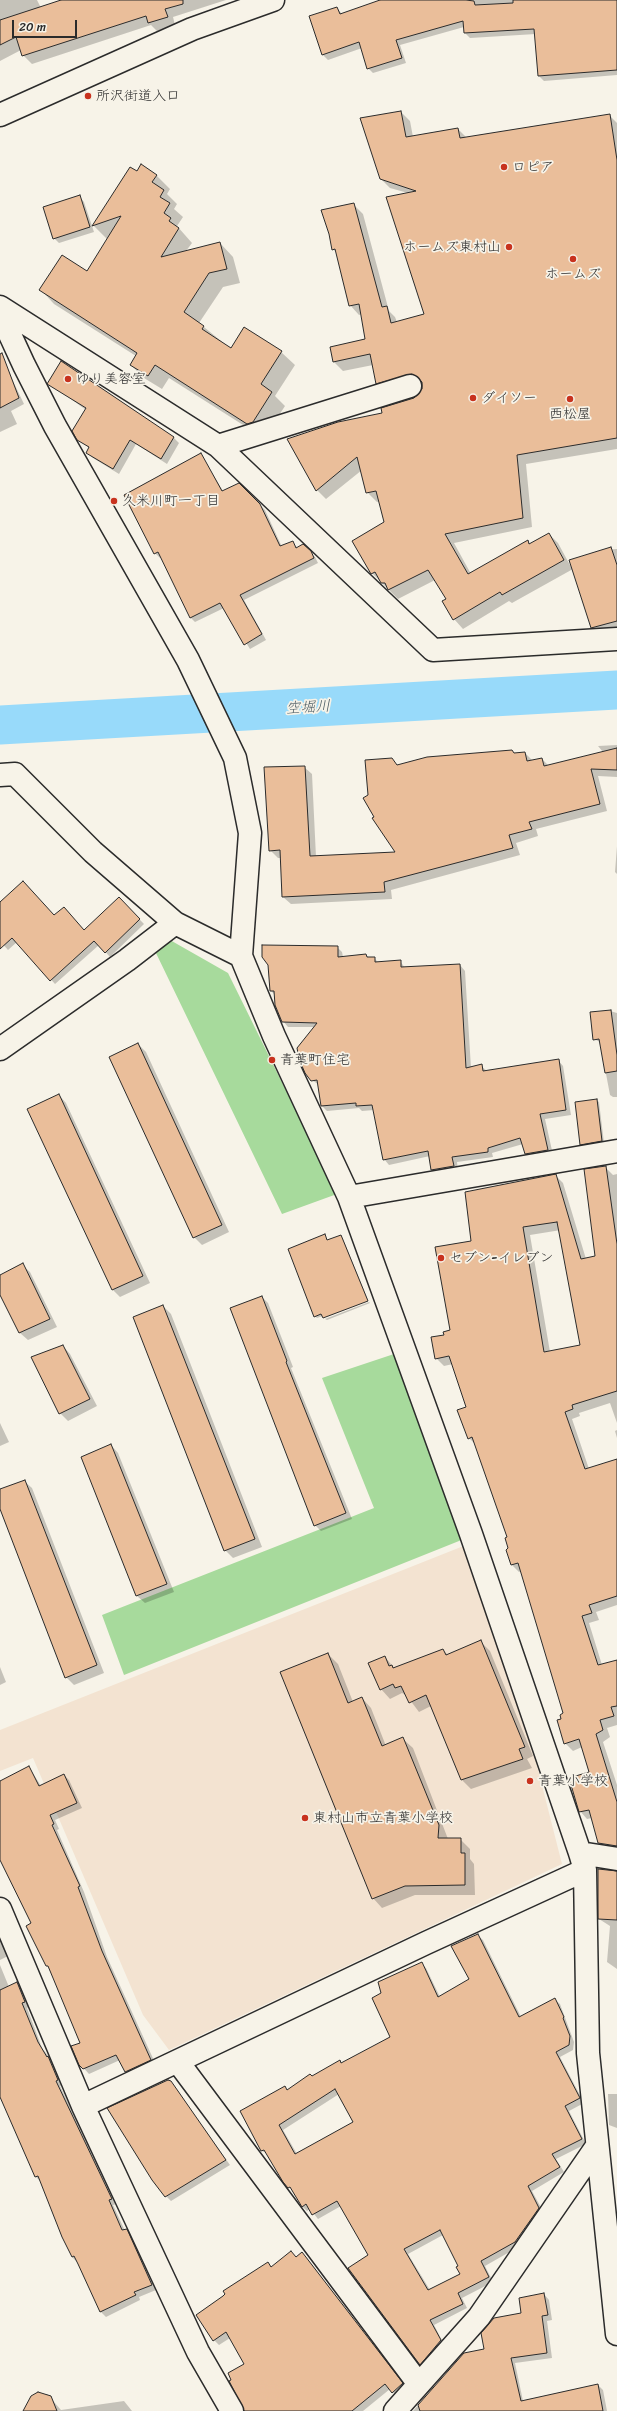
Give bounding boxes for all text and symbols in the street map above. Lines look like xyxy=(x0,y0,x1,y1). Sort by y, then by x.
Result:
scale bar xyxy=(14,12,79,38)
text: 20 m xyxy=(19,16,46,38)
place label: 所沢街道入口 xyxy=(96,88,180,104)
marker: 所沢街道入口 xyxy=(83,91,93,101)
place label: ロピア xyxy=(512,159,554,175)
marker: ロピア xyxy=(499,162,509,172)
place label: ホームズ東村山 xyxy=(403,239,501,255)
marker: ホームズ東村山 xyxy=(504,242,514,252)
marker: ホームズ xyxy=(568,254,578,264)
place label: ホームズ xyxy=(545,266,601,282)
place label: ゆり美容室 xyxy=(76,371,146,387)
marker: ゆり美容室 xyxy=(63,374,73,384)
place label: ダイソー xyxy=(481,390,537,406)
marker: ダイソー xyxy=(468,393,478,403)
marker: 西松屋 xyxy=(565,394,575,404)
place label: 西松屋 xyxy=(549,406,591,422)
place label: 久米川町一丁目 xyxy=(122,493,220,509)
marker: 久米川町一丁目 xyxy=(109,496,119,506)
water label: 空堀川 xyxy=(285,698,331,718)
place label: 青葉町住宅 xyxy=(280,1052,350,1068)
marker: 青葉町住宅 xyxy=(267,1055,277,1065)
place label: セブン-イレブン xyxy=(449,1250,553,1266)
marker: セブン-イレブン xyxy=(436,1253,446,1263)
place label: 青葉小学校 xyxy=(538,1773,608,1789)
marker: 青葉小学校 xyxy=(525,1776,535,1786)
place label: 東村山市立青葉小学校 xyxy=(313,1810,453,1826)
marker: 東村山市立青葉小学校 xyxy=(300,1813,310,1823)

